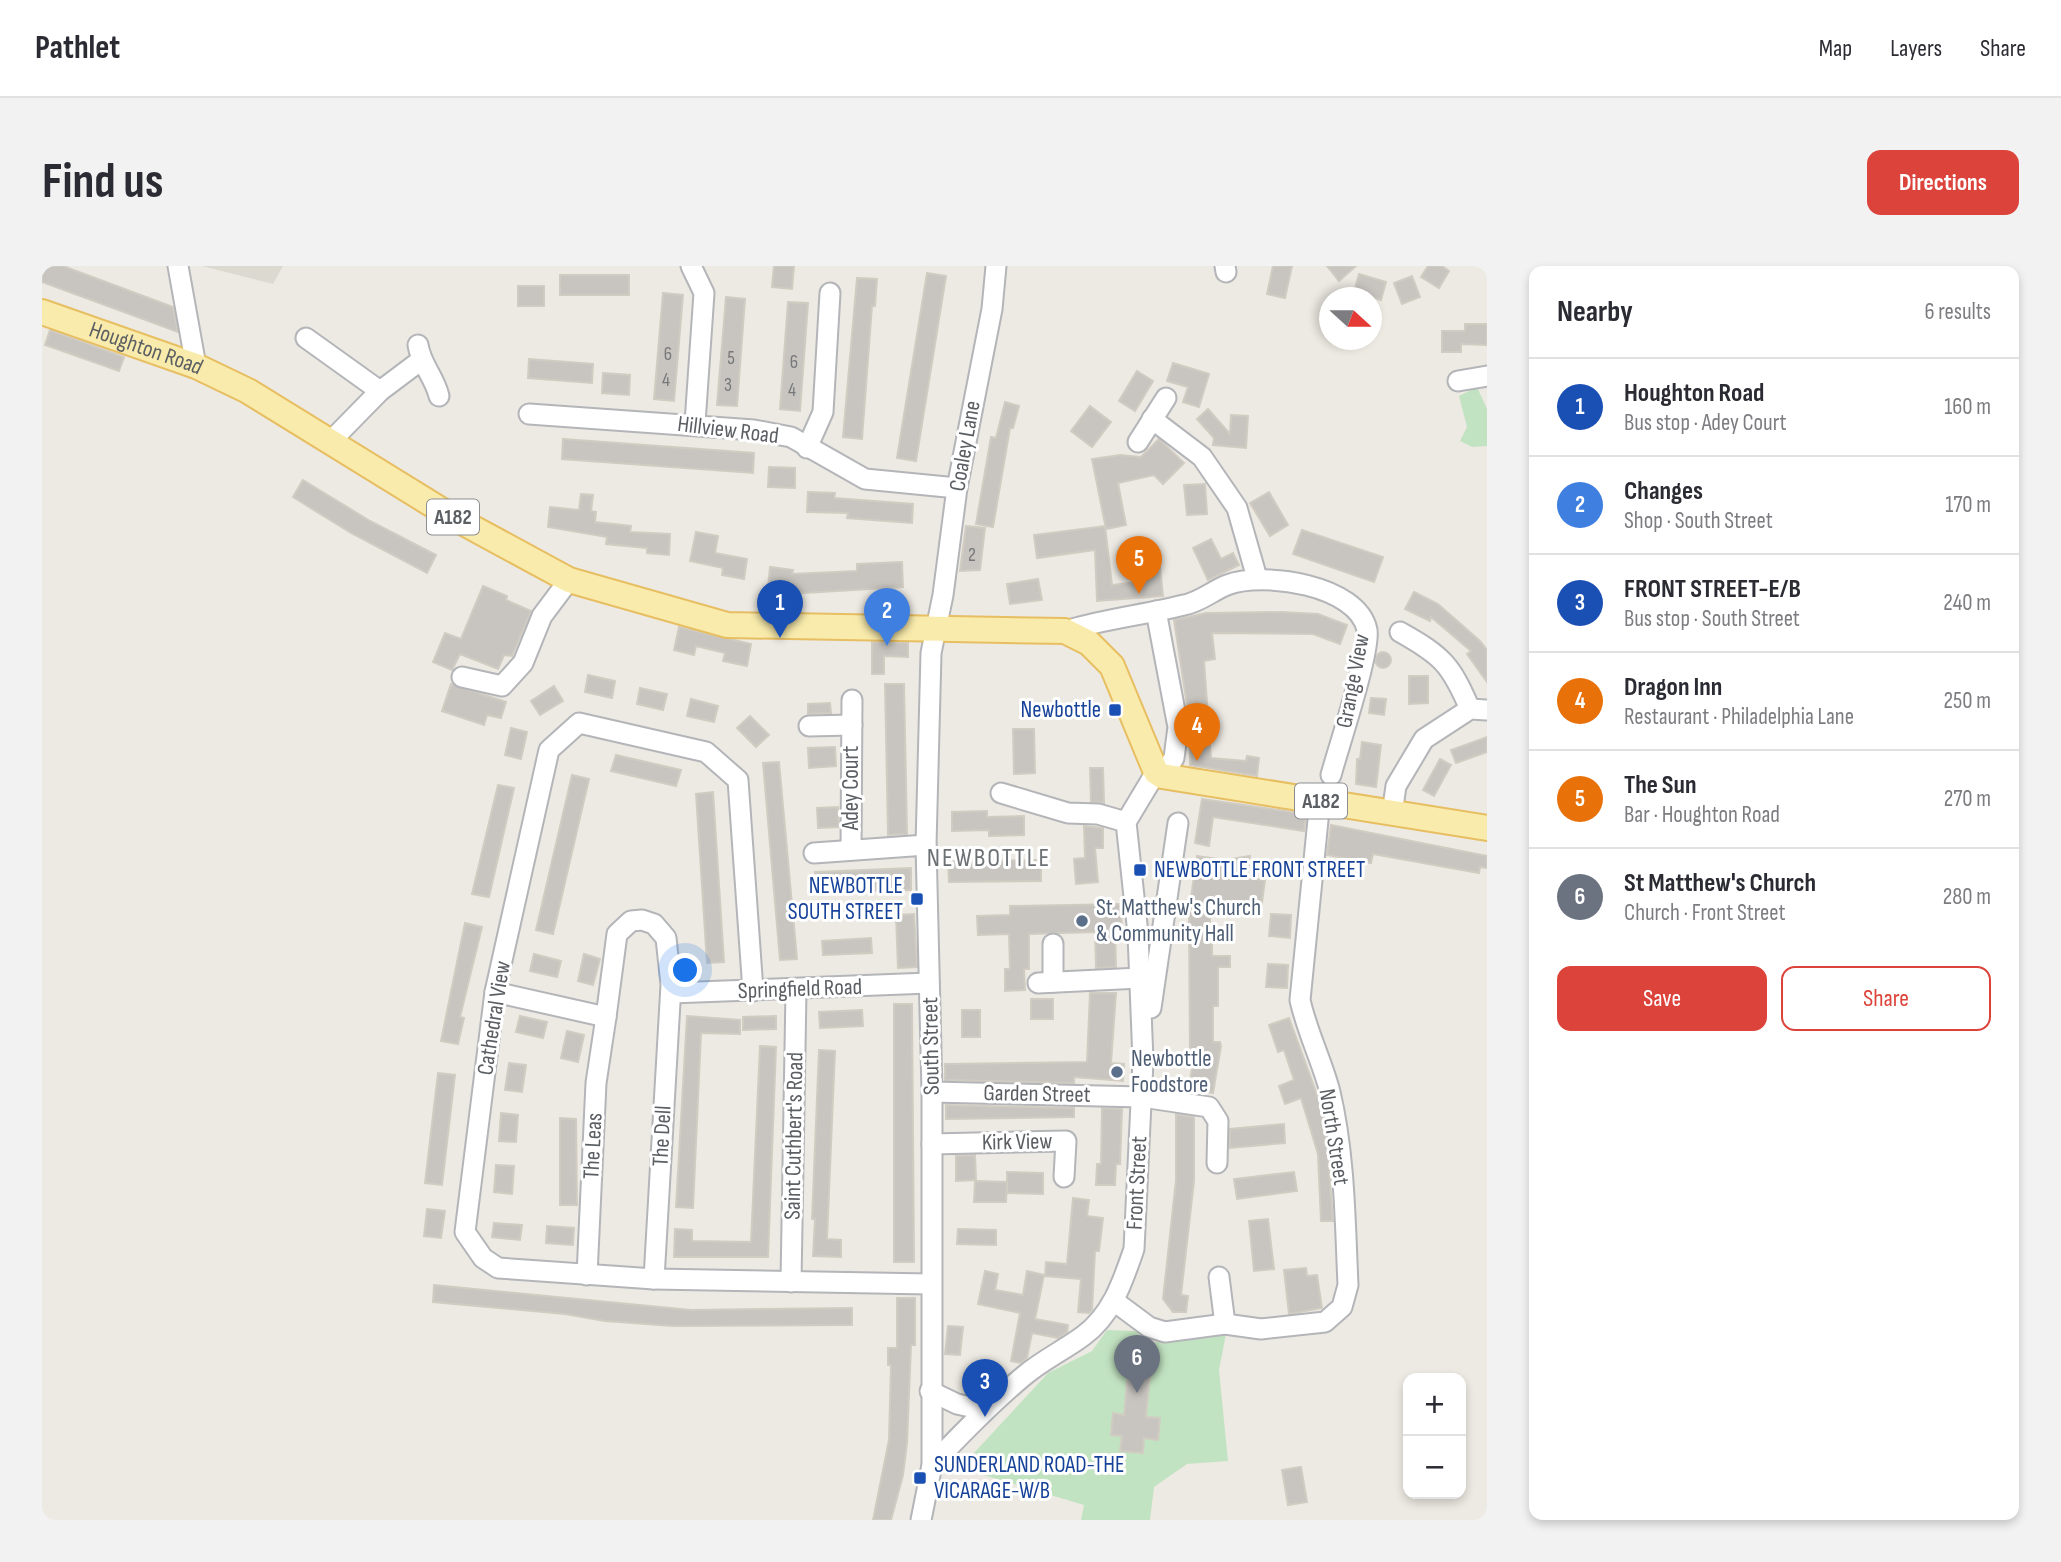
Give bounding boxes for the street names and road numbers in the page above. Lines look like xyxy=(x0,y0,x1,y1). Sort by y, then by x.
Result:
street label: Houghton Road xyxy=(85,316,207,381)
street label: Coaley Lane xyxy=(943,398,987,494)
street label: Hillview Road xyxy=(676,410,780,450)
road number: A182 xyxy=(427,499,479,534)
street label: Grange View xyxy=(1330,632,1376,730)
street label: Adey Court xyxy=(837,746,865,831)
road number: A182 xyxy=(1295,784,1347,818)
street label: Cathedral View xyxy=(471,959,517,1077)
street label: Springfield Road xyxy=(737,973,863,1005)
street label: South Street xyxy=(916,997,946,1095)
street label: Saint Cuthbert's Road xyxy=(779,1052,809,1220)
street label: Garden Street xyxy=(983,1079,1091,1109)
street label: North Street xyxy=(1313,1087,1355,1187)
street label: The Dell xyxy=(646,1105,678,1167)
street label: The Leas xyxy=(577,1112,609,1180)
street label: Kirk View xyxy=(982,1127,1053,1157)
street label: Front Street xyxy=(1121,1135,1153,1231)

